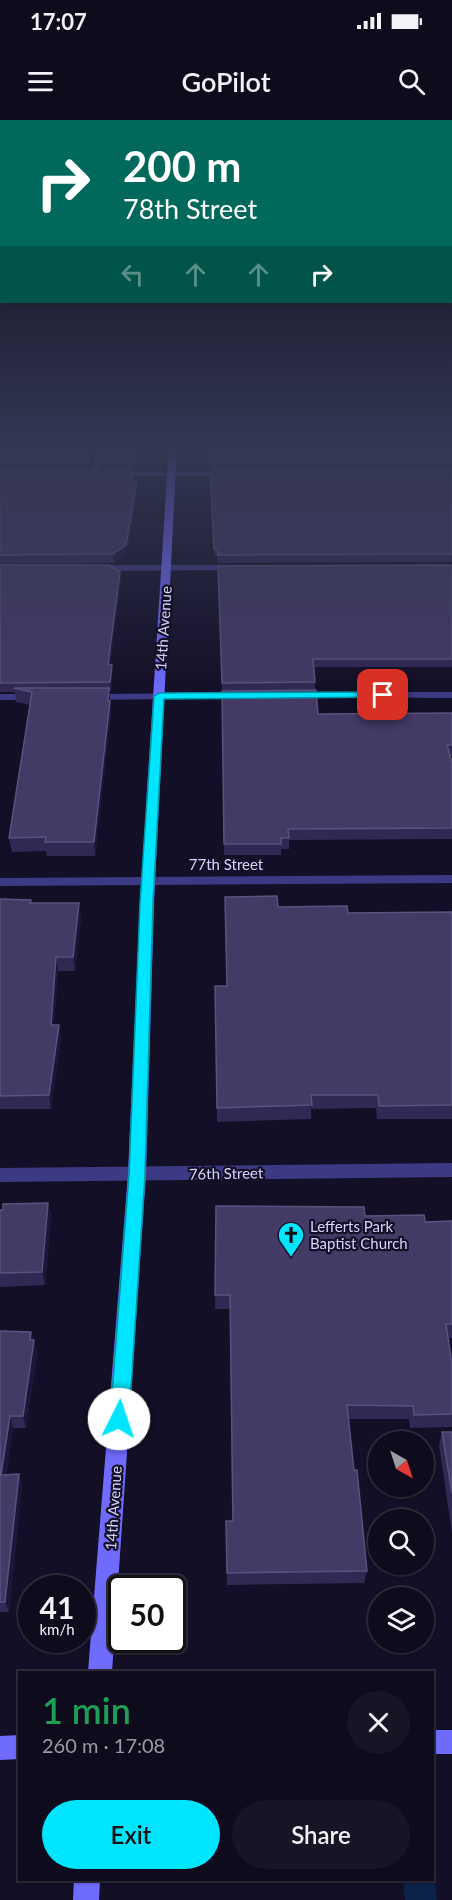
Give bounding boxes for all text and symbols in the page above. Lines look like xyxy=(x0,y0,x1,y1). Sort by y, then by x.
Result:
text: 17:07 xyxy=(30,8,87,35)
icon: menu xyxy=(24,65,57,98)
text: GoPilot xyxy=(181,65,271,98)
icon: search xyxy=(395,65,428,98)
text: 200 m xyxy=(123,141,241,191)
icon: right xyxy=(24,144,102,222)
text: 78th Street xyxy=(123,192,257,225)
icon: left xyxy=(116,258,149,291)
icon: ahead xyxy=(179,258,212,291)
icon: ahead xyxy=(242,258,275,291)
icon: right xyxy=(305,258,338,291)
street label: 14th Avenue xyxy=(151,585,175,671)
pin xyxy=(357,669,408,720)
icon: arrive xyxy=(366,678,399,711)
street label: 77th Street xyxy=(189,855,264,873)
street label: 76th Street xyxy=(189,1163,264,1183)
place label: Lefferts Park Baptist Church xyxy=(310,1217,408,1252)
church icon: Lefferts Park Baptist Church xyxy=(276,1220,306,1258)
position arrow xyxy=(87,1387,151,1451)
north arrow xyxy=(368,1431,434,1497)
map controls xyxy=(368,1431,434,1653)
street label: 14th Avenue xyxy=(101,1465,125,1551)
button: search xyxy=(368,1509,434,1575)
speed limit sign: 50 xyxy=(108,1575,186,1653)
button: layers xyxy=(368,1587,434,1653)
text: 41 xyxy=(40,1589,74,1625)
text: km/h xyxy=(39,1620,75,1638)
text: 1 min xyxy=(42,1688,131,1732)
button: close xyxy=(347,1691,410,1754)
text: 260 m · 17:08 xyxy=(42,1733,165,1757)
button: Exit xyxy=(42,1800,220,1869)
button: Share xyxy=(232,1800,410,1869)

